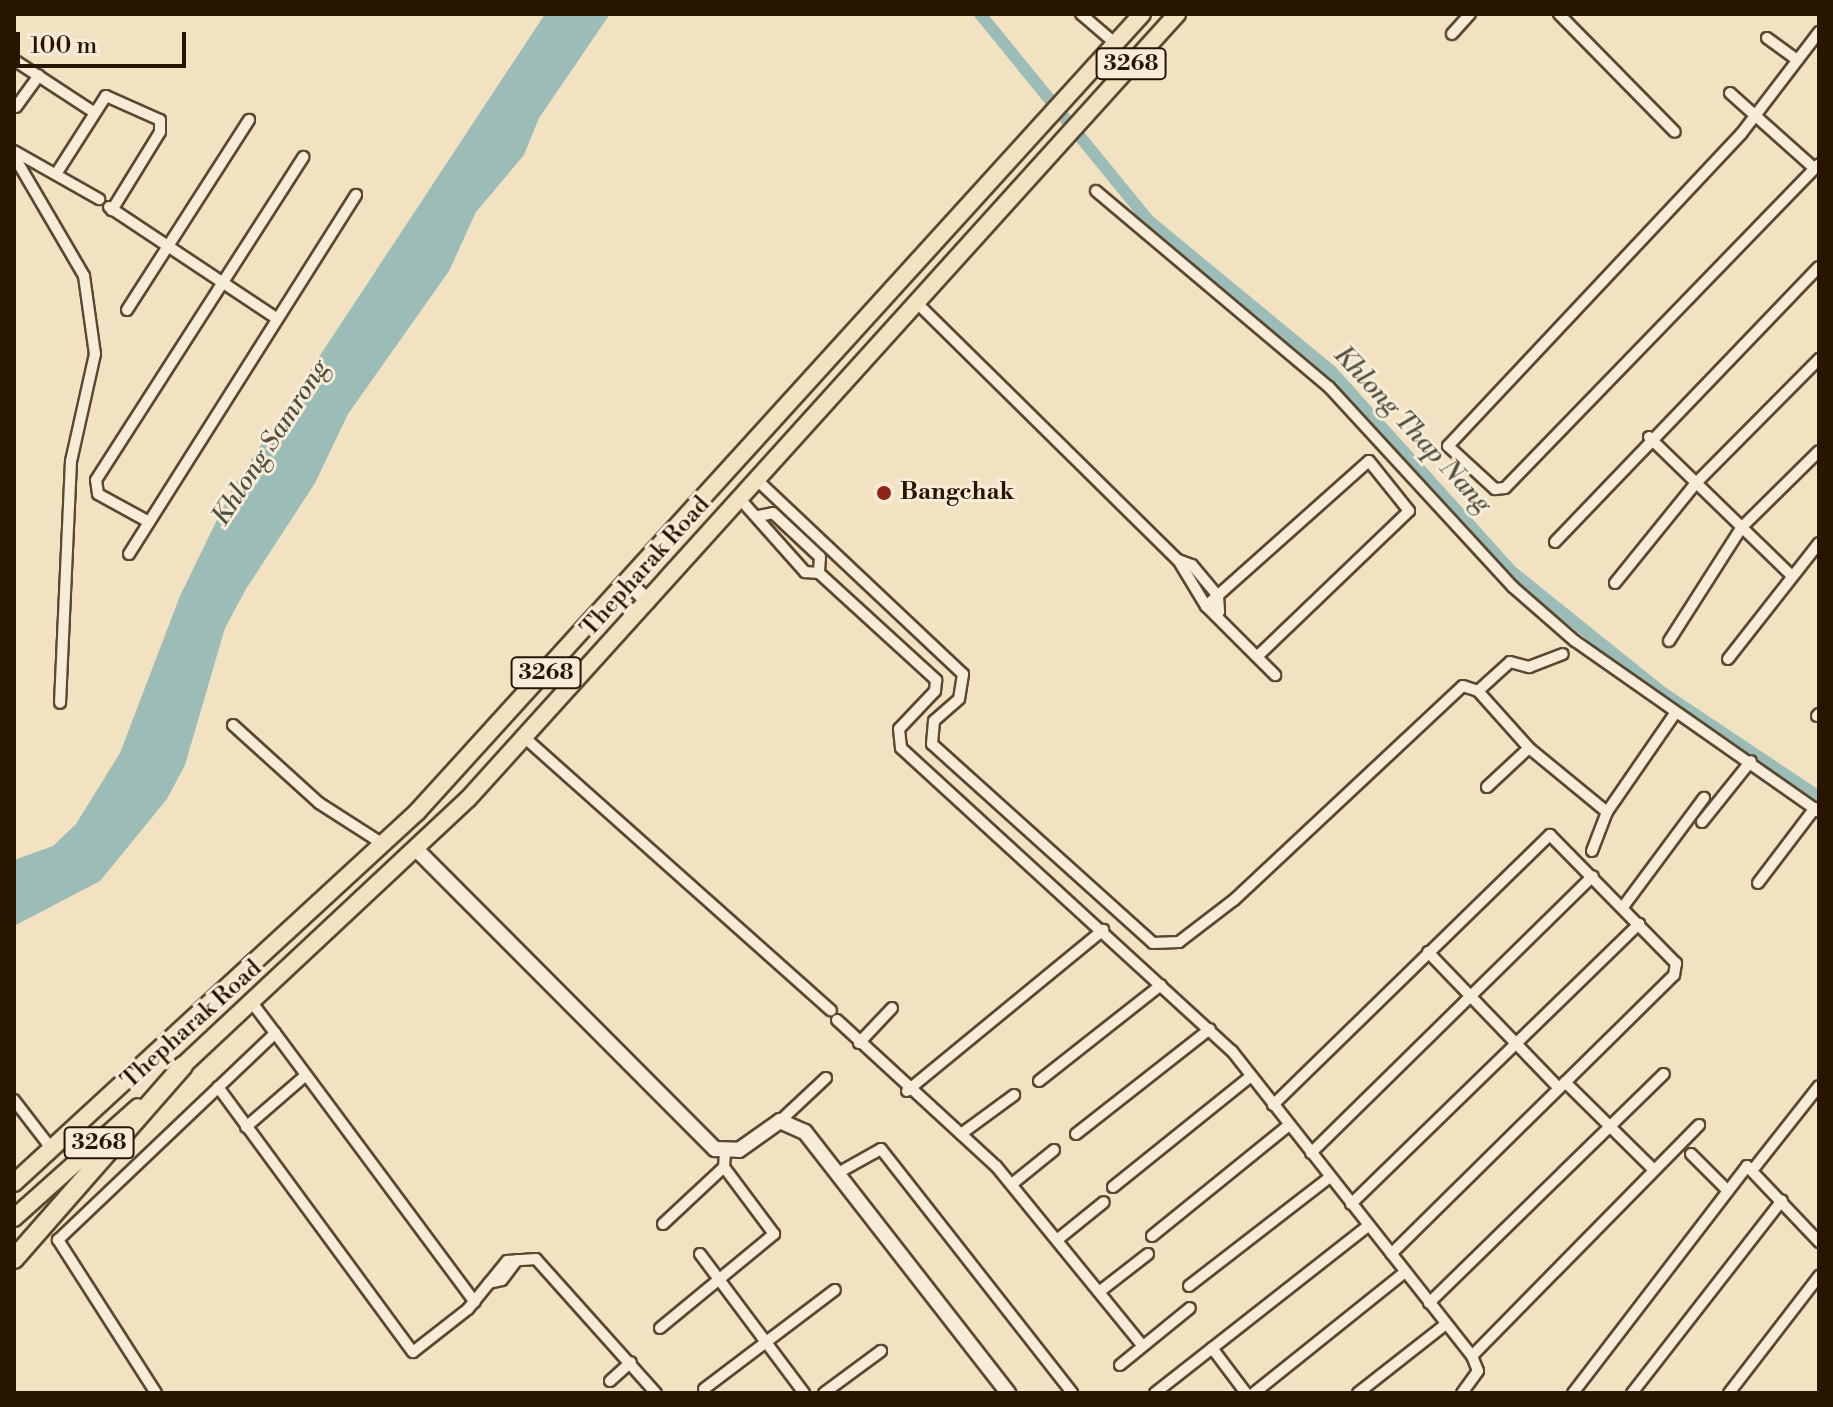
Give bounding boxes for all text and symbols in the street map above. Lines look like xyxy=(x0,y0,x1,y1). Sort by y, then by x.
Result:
scale bar xyxy=(20,16,190,66)
text: 100 m xyxy=(30,31,97,61)
road number: 3268 xyxy=(1095,46,1167,82)
water label: Khlong Thap Nang xyxy=(1327,340,1497,520)
water label: Khlong Samrong xyxy=(206,354,336,532)
place label: Bangchak xyxy=(900,479,1014,507)
marker: Bangchak xyxy=(875,484,893,502)
street label: Thepharak Road xyxy=(576,491,716,643)
road number: 3268 xyxy=(510,655,582,691)
street label: Thepharak Road xyxy=(116,955,268,1095)
road number: 3268 xyxy=(63,1125,135,1161)

